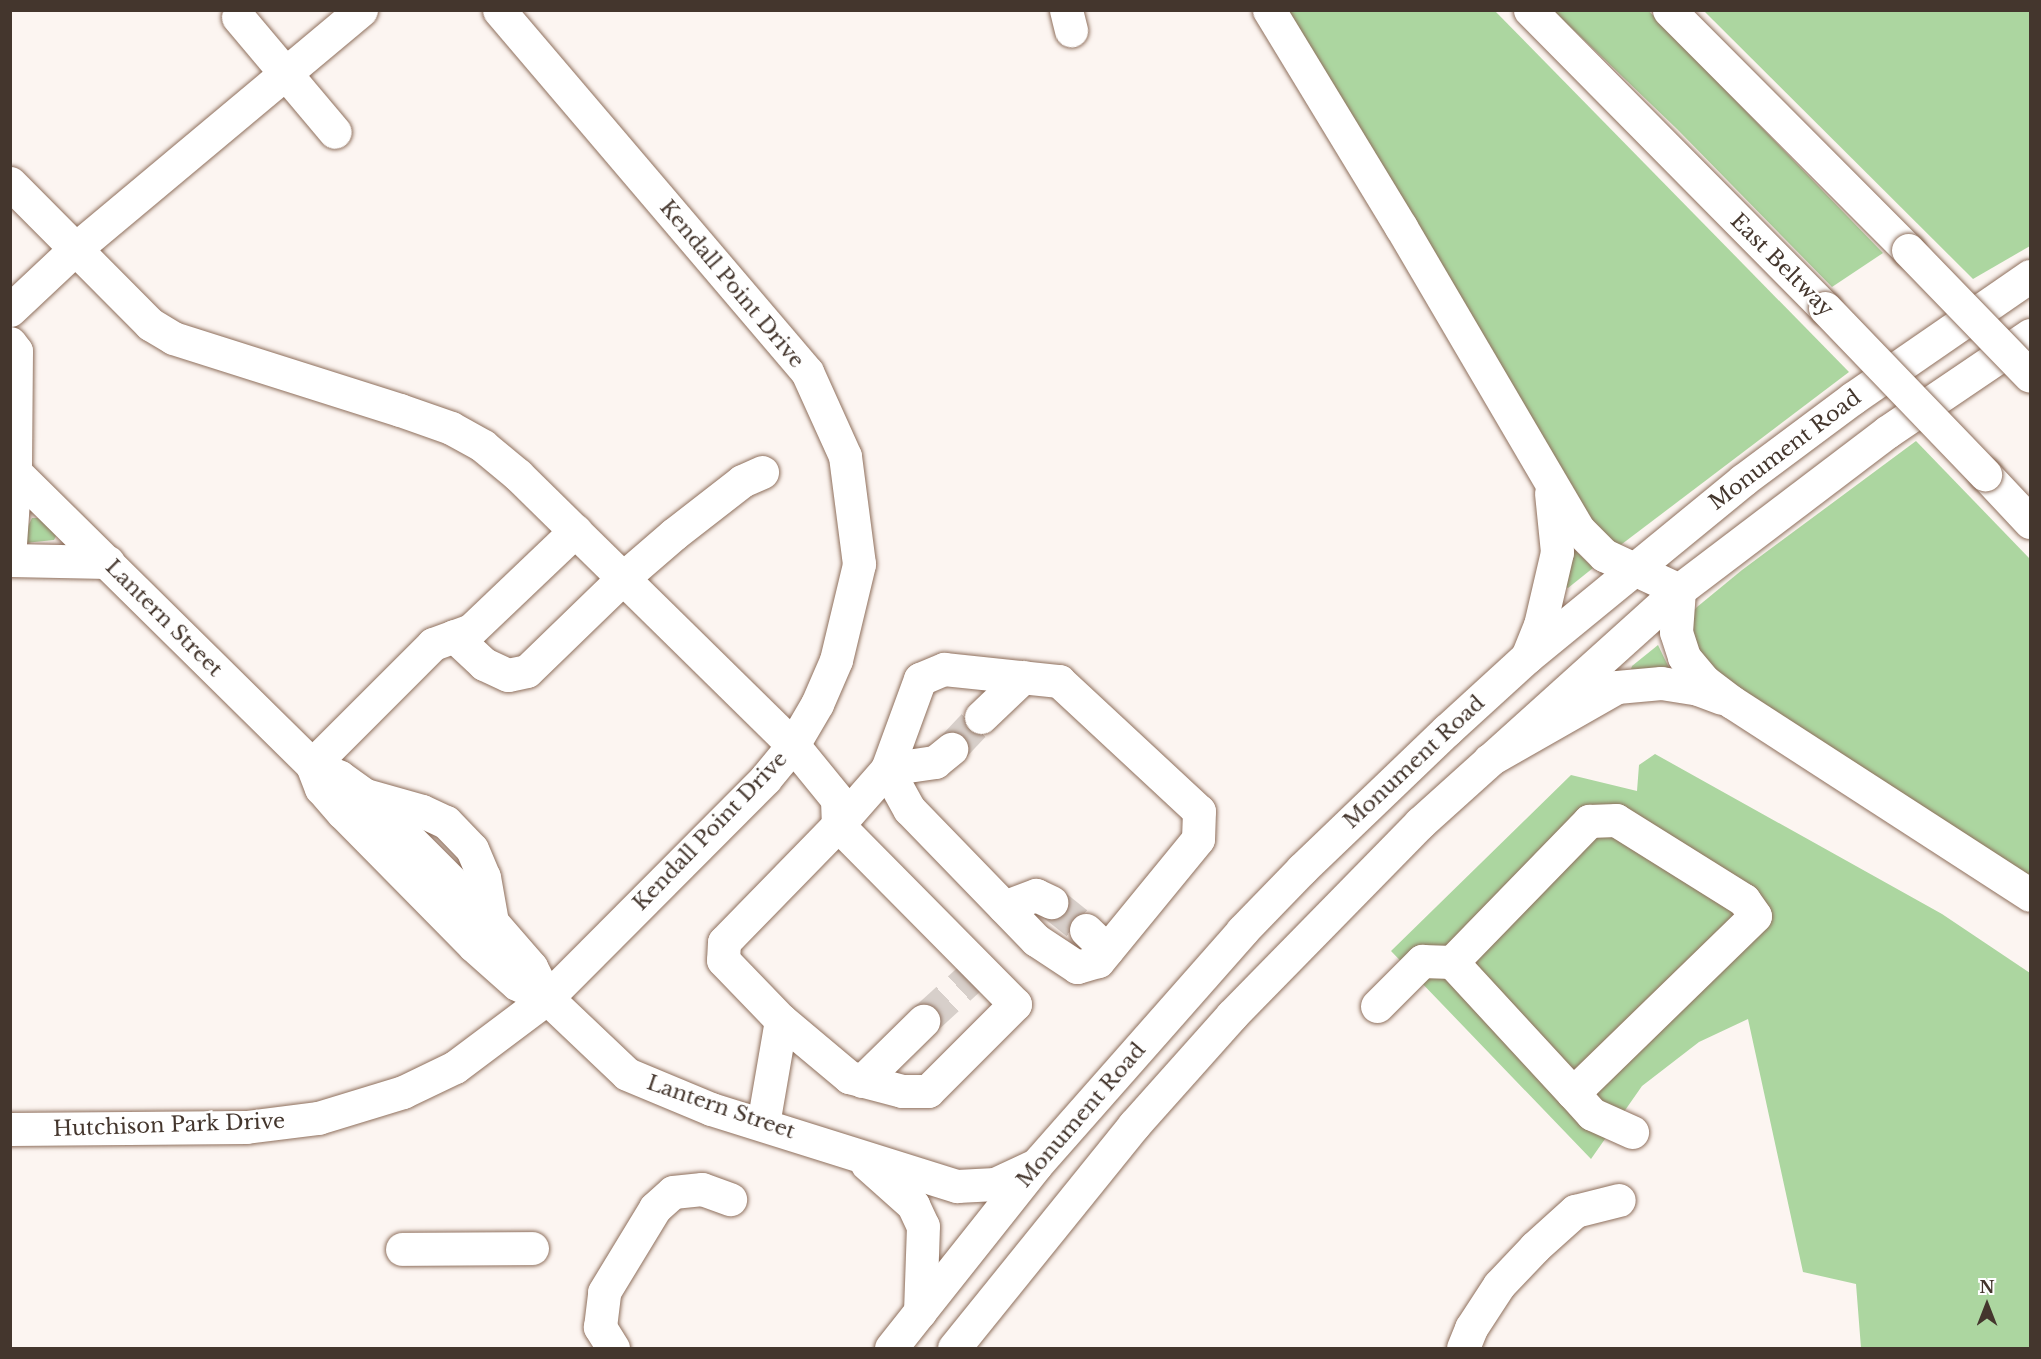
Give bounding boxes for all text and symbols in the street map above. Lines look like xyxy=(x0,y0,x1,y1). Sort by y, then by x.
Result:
street label: Kendall Point Drive xyxy=(655,195,809,373)
street label: East Beltway xyxy=(1725,208,1839,322)
street label: Monument Road xyxy=(1704,385,1866,515)
street label: Lantern Street xyxy=(100,554,228,682)
street label: Monument Road xyxy=(1338,690,1490,834)
street label: Kendall Point Drive xyxy=(628,746,792,916)
street label: Monument Road xyxy=(1011,1037,1151,1193)
street label: Lantern Street xyxy=(644,1070,798,1144)
street label: Hutchison Park Drive xyxy=(52,1108,286,1142)
north arrow xyxy=(1957,1275,2017,1335)
text: N xyxy=(1979,1277,1995,1297)

